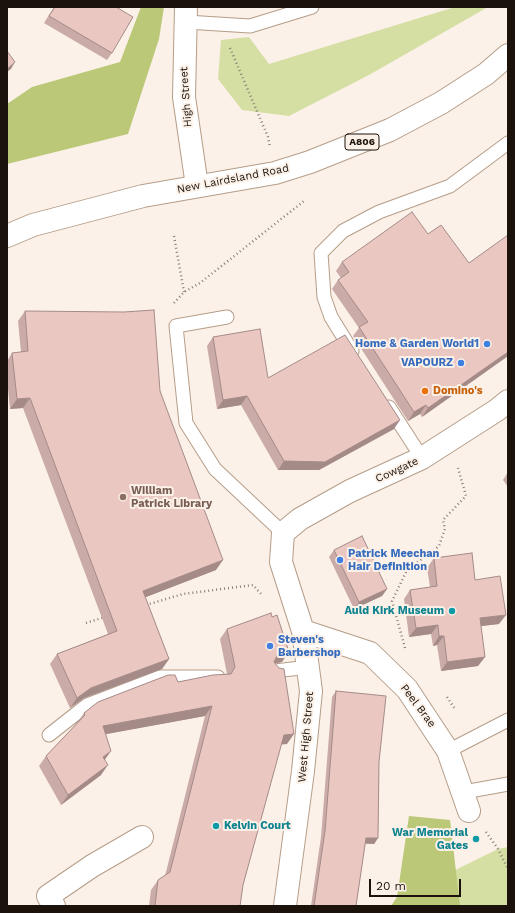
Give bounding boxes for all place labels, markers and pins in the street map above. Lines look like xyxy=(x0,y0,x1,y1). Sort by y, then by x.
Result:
place label: Home & Garden World1 xyxy=(355,337,479,351)
marker: Home & Garden World1 xyxy=(482,339,492,349)
place label: VAPOURZ xyxy=(401,356,453,370)
marker: VAPOURZ xyxy=(456,358,466,368)
place label: Domino's xyxy=(433,384,483,398)
marker: Domino's xyxy=(420,386,430,396)
place label: William Patrick Library xyxy=(131,484,212,510)
marker: William Patrick Library xyxy=(118,492,128,502)
place label: Patrick Meechan Hair Definition xyxy=(348,547,439,573)
marker: Patrick Meechan Hair Definition xyxy=(335,555,345,565)
place label: Auld Kirk Museum xyxy=(344,604,444,618)
marker: Auld Kirk Museum xyxy=(447,606,457,616)
place label: Steven's Barbershop xyxy=(278,633,341,659)
marker: Steven's Barbershop xyxy=(265,641,275,651)
place label: Kelvin Court xyxy=(224,819,291,833)
marker: Kelvin Court xyxy=(211,821,221,831)
place label: War Memorial Gates xyxy=(392,826,468,852)
marker: War Memorial Gates xyxy=(471,834,481,844)

